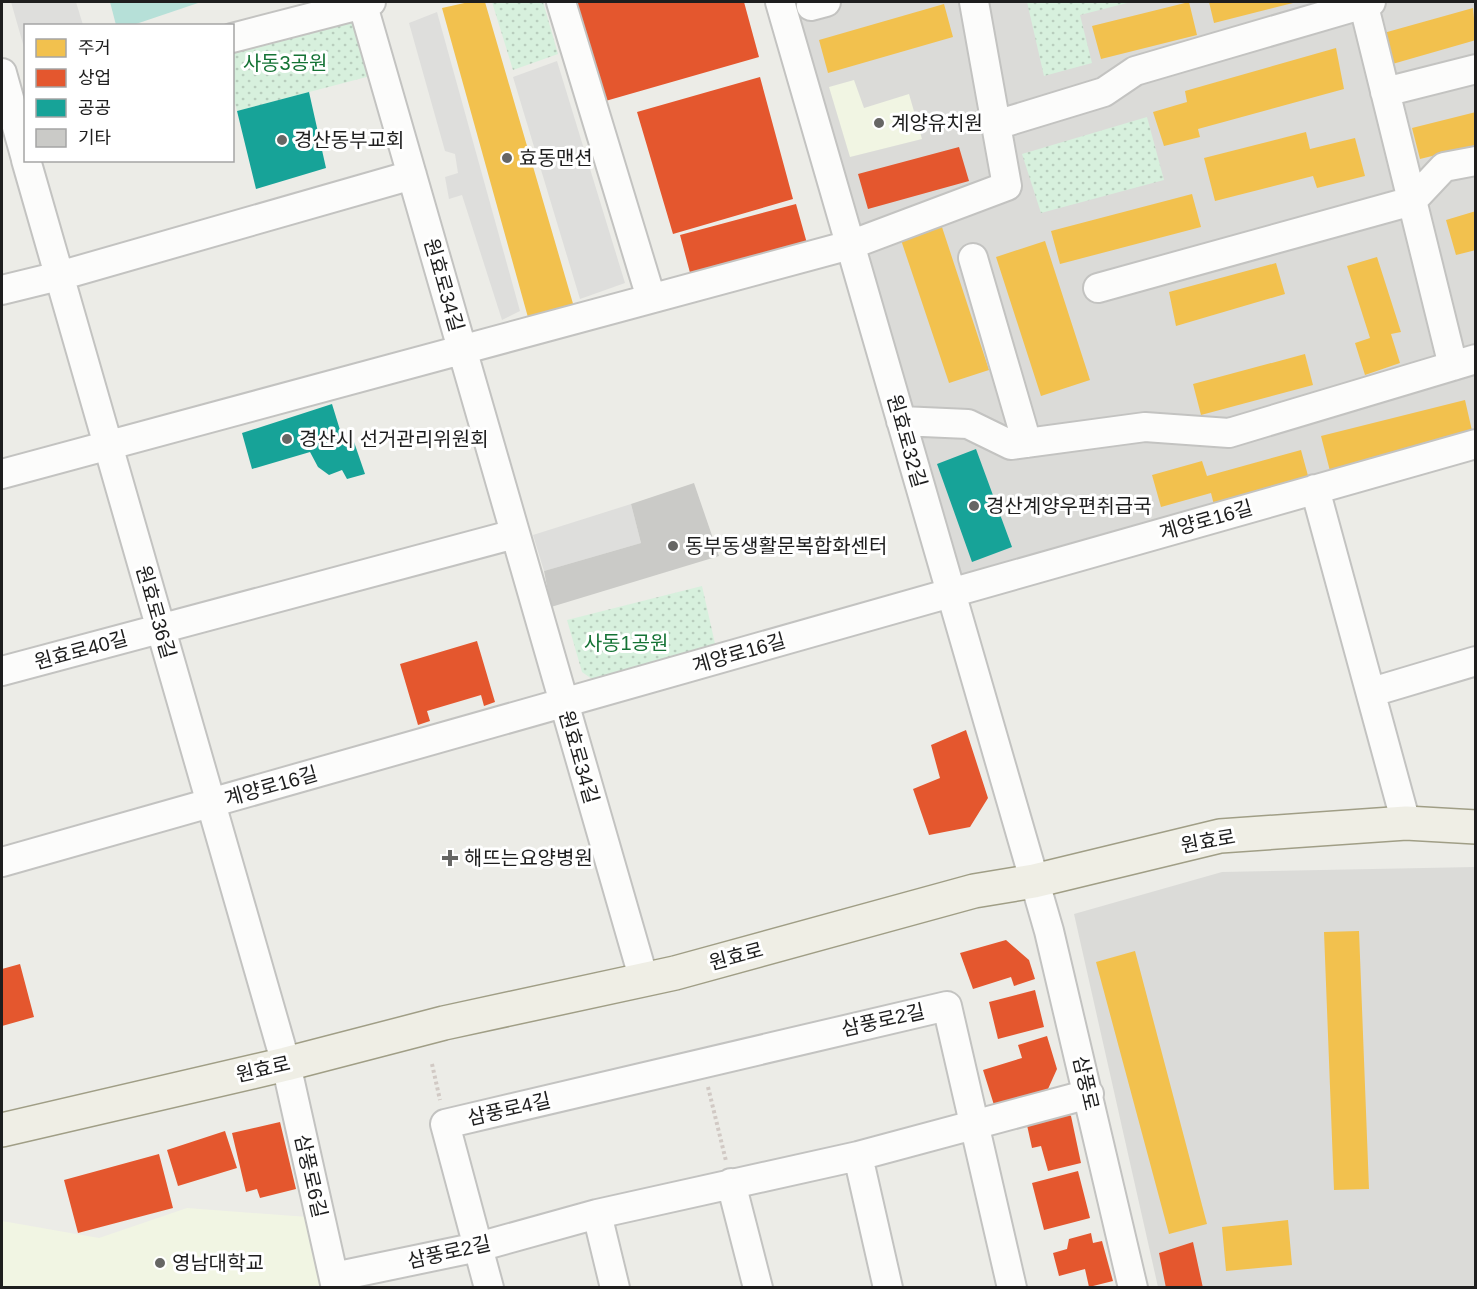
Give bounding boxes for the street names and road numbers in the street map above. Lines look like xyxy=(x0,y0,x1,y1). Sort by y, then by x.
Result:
street label: 원효로34길 xyxy=(420,236,468,334)
street label: 원효로32길 xyxy=(883,392,931,490)
street label: 계양로16길 xyxy=(1157,496,1255,544)
street label: 원효로36길 xyxy=(132,563,180,661)
street label: 원효로40길 xyxy=(32,627,130,673)
street label: 계양로16길 xyxy=(690,629,788,677)
street label: 원효로34길 xyxy=(555,708,603,806)
street label: 계양로16길 xyxy=(222,762,320,810)
street label: 원효로 xyxy=(1179,825,1237,857)
street label: 원효로 xyxy=(706,938,766,974)
street label: 삼풍로2길 xyxy=(839,1000,927,1040)
street label: 원효로 xyxy=(234,1052,292,1086)
street label: 삼풍로 xyxy=(1069,1054,1103,1112)
street label: 삼풍로4길 xyxy=(465,1089,553,1129)
street label: 삼풍로6길 xyxy=(291,1132,331,1220)
street label: 삼풍로2길 xyxy=(405,1232,493,1272)

